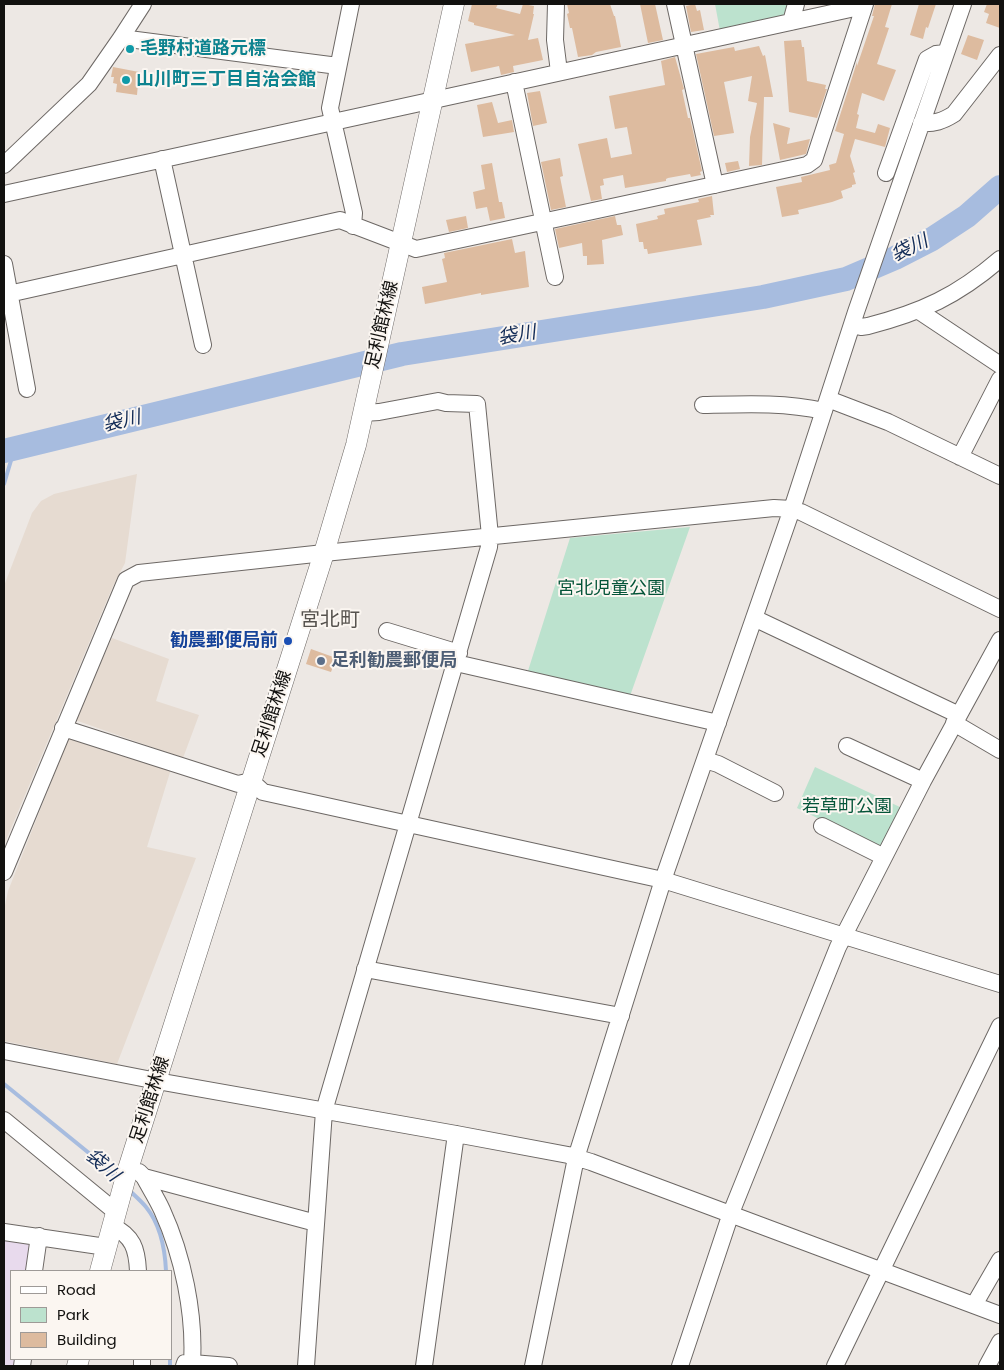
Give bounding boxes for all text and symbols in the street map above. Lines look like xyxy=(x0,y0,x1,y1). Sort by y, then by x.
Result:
place label: 毛野村道路元標 xyxy=(140,38,266,60)
marker: 毛野村道路元標 xyxy=(124,43,136,55)
place label: 山川町三丁目自治会館 xyxy=(136,69,316,91)
marker: 山川町三丁目自治会館 xyxy=(120,74,132,86)
water label: 袋川 xyxy=(888,231,932,267)
street label: 足利館林線 xyxy=(362,279,404,371)
water label: 袋川 xyxy=(496,322,538,350)
water label: 袋川 xyxy=(101,407,143,437)
park label: 宮北児童公園 xyxy=(557,578,665,600)
district label: 宮北町 xyxy=(300,609,360,633)
place label: 勧農郵便局前 xyxy=(170,630,278,652)
marker: 勧農郵便局前 xyxy=(282,635,294,647)
place label: 足利勧農郵便局 xyxy=(331,650,457,672)
marker: 足利勧農郵便局 xyxy=(315,655,327,667)
street label: 足利館林線 xyxy=(249,668,297,760)
park label: 若草町公園 xyxy=(802,796,892,818)
street label: 足利館林線 xyxy=(127,1054,175,1146)
water label: 袋川 xyxy=(80,1145,124,1187)
legend xyxy=(10,1270,172,1360)
text: Road xyxy=(57,1279,96,1300)
text: Park xyxy=(57,1304,89,1325)
text: Building xyxy=(57,1329,117,1350)

